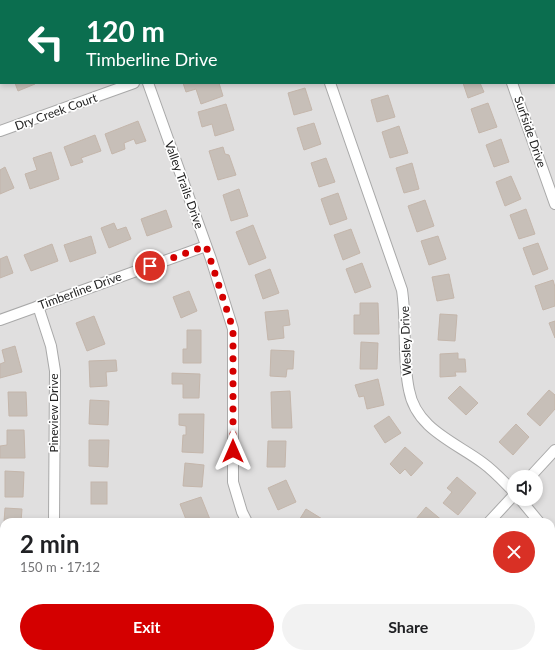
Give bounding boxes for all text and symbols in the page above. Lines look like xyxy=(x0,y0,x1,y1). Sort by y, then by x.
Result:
text: 120 m xyxy=(86,14,165,48)
icon: left xyxy=(20,16,72,68)
text: Timberline Drive xyxy=(86,48,217,70)
street label: Dry Creek Court xyxy=(13,89,100,133)
street label: Surfside Drive xyxy=(511,94,550,169)
street label: Valley Trails Drive xyxy=(162,139,207,231)
pin xyxy=(133,249,167,283)
icon: arrive xyxy=(139,255,161,277)
street label: Timberline Drive xyxy=(36,268,124,313)
street label: Wesley Drive xyxy=(397,306,414,376)
street label: Pineview Drive xyxy=(46,373,61,453)
position arrow xyxy=(212,430,254,472)
map controls xyxy=(507,470,543,506)
button: sound xyxy=(507,470,543,506)
text: 2 min xyxy=(20,529,80,558)
button: close xyxy=(493,531,535,573)
text: 150 m · 17:12 xyxy=(20,559,100,575)
button: Exit xyxy=(20,604,274,650)
button: Share xyxy=(282,604,535,650)

